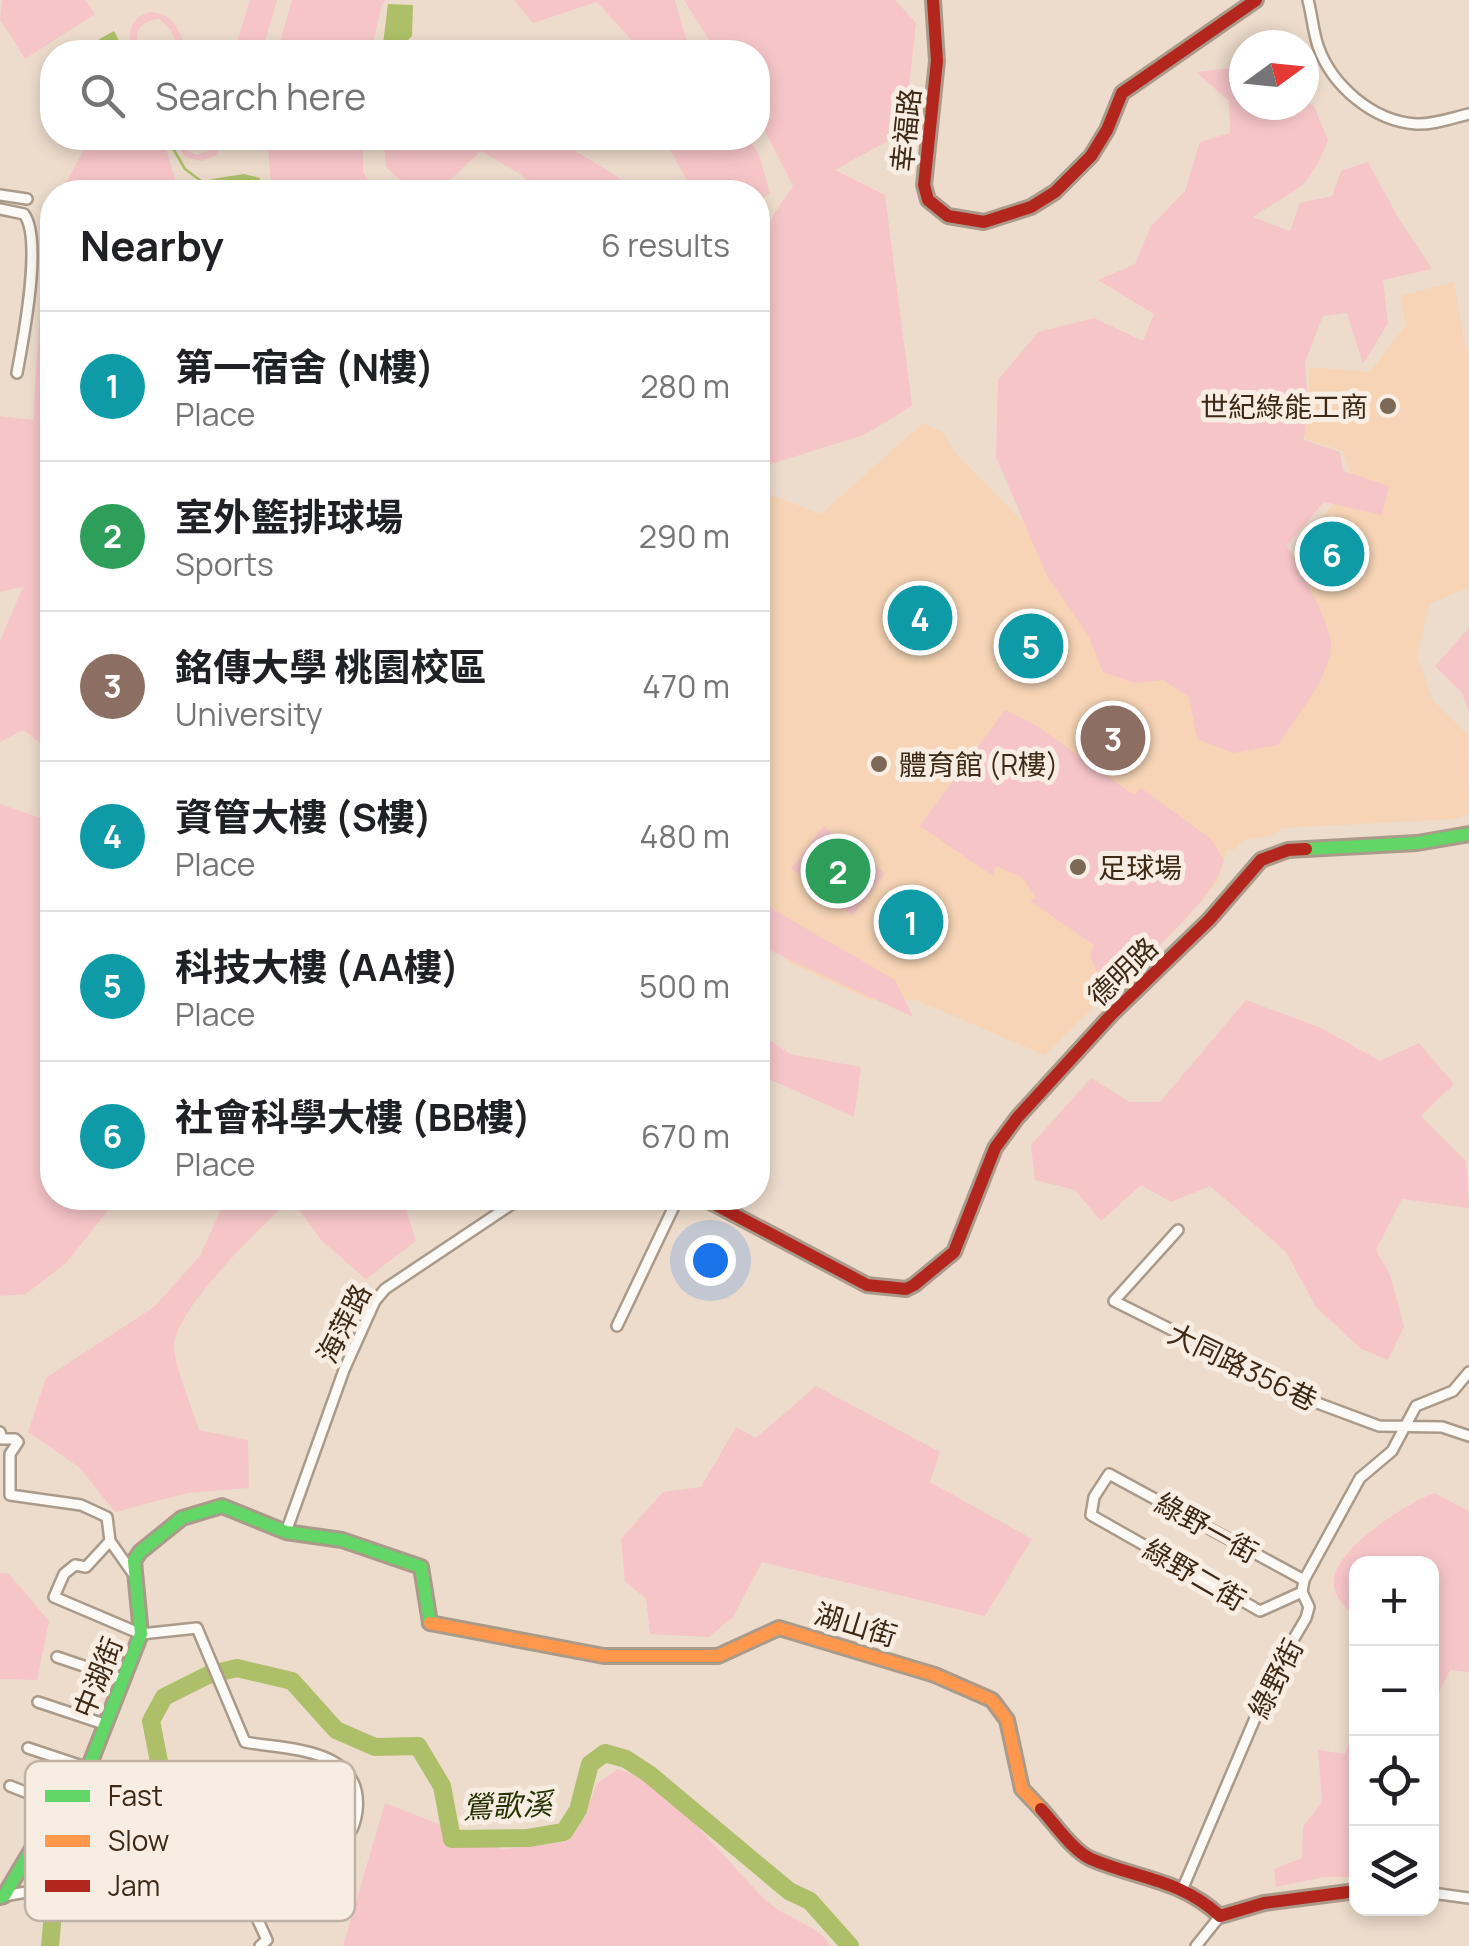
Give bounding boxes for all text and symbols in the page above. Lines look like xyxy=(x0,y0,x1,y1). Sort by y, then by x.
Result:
north arrow xyxy=(1229,30,1319,120)
search box xyxy=(40,40,770,150)
icon: search xyxy=(75,68,130,123)
text: Search here xyxy=(155,69,366,121)
street label: 幸福路 xyxy=(882,86,928,174)
text: Nearby xyxy=(80,216,224,274)
text: 6 results xyxy=(601,223,730,267)
text: 第一宿舍 (N樓) xyxy=(175,340,434,392)
text: 1 xyxy=(105,364,120,408)
text: 280 m xyxy=(640,364,730,408)
place label: 世紀綠能工商 xyxy=(1200,387,1368,425)
text: Place xyxy=(175,392,256,436)
marker: 世紀綠能工商 xyxy=(1377,395,1399,417)
text: 室外籃排球場 xyxy=(175,490,403,542)
text: 2 xyxy=(103,514,122,558)
text: 290 m xyxy=(639,514,730,558)
pin: 6 xyxy=(1300,516,1364,592)
text: Sports xyxy=(175,542,274,586)
pin: 4 xyxy=(888,580,952,656)
pin: 5 xyxy=(998,608,1064,684)
text: 銘傳大學 桃園校區 xyxy=(175,640,487,692)
text: 3 xyxy=(103,664,122,708)
text: 470 m xyxy=(642,664,730,708)
text: University xyxy=(175,692,323,736)
pin: 3 xyxy=(1080,700,1146,776)
place label: 體育館 (R樓) xyxy=(899,745,1058,783)
marker: 體育館 (R樓) xyxy=(868,753,890,775)
text: 資管大樓 (S樓) xyxy=(175,790,432,842)
text: 4 xyxy=(103,814,122,858)
text: 480 m xyxy=(640,814,730,858)
pin: 2 xyxy=(806,834,870,908)
text: Place xyxy=(175,842,256,886)
place label: 足球場 xyxy=(1098,848,1182,886)
marker: 足球場 xyxy=(1067,856,1089,878)
pin: 1 xyxy=(878,884,944,960)
street label: 德明路 xyxy=(1079,928,1165,1014)
text: 科技大樓 (AA樓) xyxy=(175,940,459,992)
text: 5 xyxy=(103,964,122,1008)
text: 500 m xyxy=(639,964,730,1008)
text: Place xyxy=(175,992,256,1036)
text: 社會科學大樓 (BB樓) xyxy=(175,1090,531,1142)
text: 6 xyxy=(103,1114,122,1158)
text: 670 m xyxy=(641,1114,730,1158)
text: Place xyxy=(175,1142,256,1186)
your location xyxy=(685,1235,736,1286)
street label: 海萍路 xyxy=(307,1277,379,1369)
street label: 大同路356巷 xyxy=(1162,1314,1324,1418)
street label: 綠野一街 xyxy=(1149,1483,1265,1571)
street label: 綠野二街 xyxy=(1137,1530,1253,1618)
map controls xyxy=(1349,1556,1439,1916)
button: + xyxy=(1349,1556,1439,1646)
street label: 湖山街 xyxy=(810,1594,902,1654)
street label: 中湖街 xyxy=(64,1631,130,1723)
street label: 綠野街 xyxy=(1239,1632,1311,1724)
button: − xyxy=(1349,1646,1439,1736)
button: locate xyxy=(1349,1736,1439,1826)
legend xyxy=(25,1761,355,1921)
text: Fast xyxy=(108,1776,163,1814)
water label: 鶯歌溪 xyxy=(461,1782,557,1828)
text: Slow xyxy=(108,1821,169,1859)
button: layers xyxy=(1349,1826,1439,1916)
text: Jam xyxy=(108,1866,160,1904)

